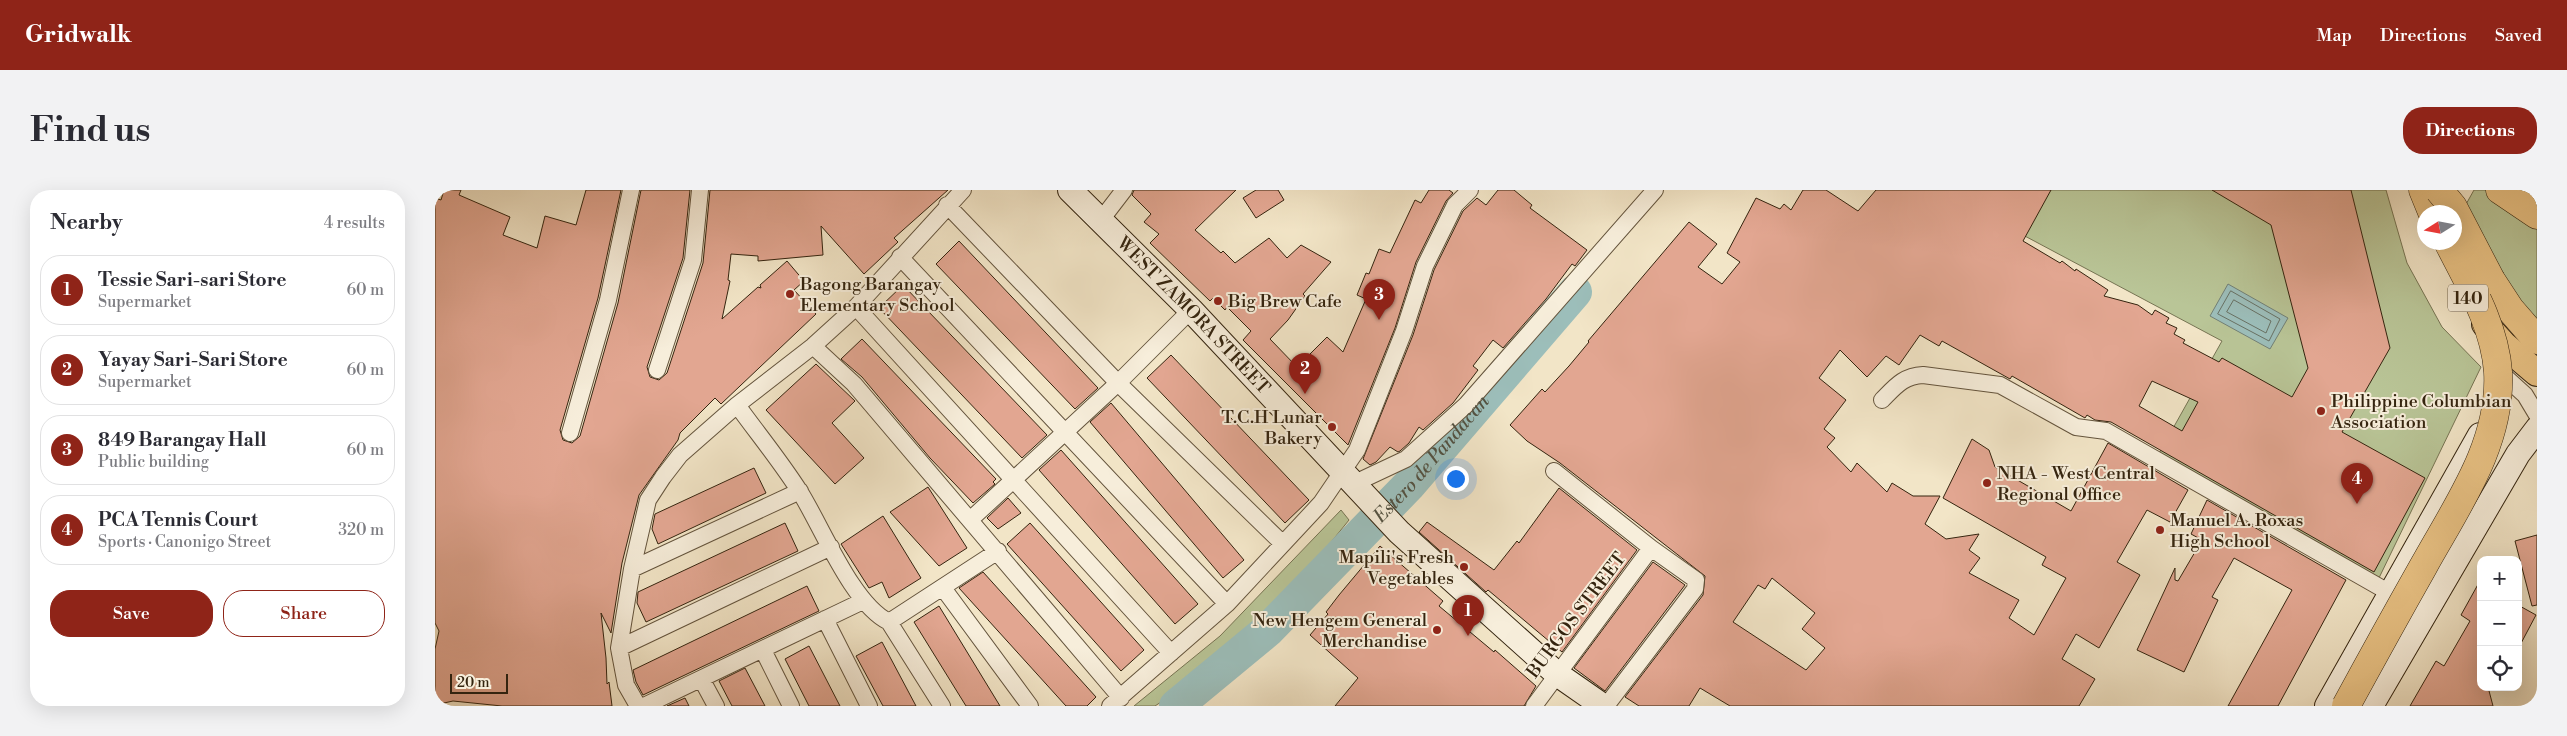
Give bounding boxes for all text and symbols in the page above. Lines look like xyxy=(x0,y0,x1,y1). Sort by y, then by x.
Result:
text: Gridwalk xyxy=(25,20,132,50)
text: Map xyxy=(2316,24,2352,47)
text: Directions xyxy=(2380,24,2467,47)
text: Saved xyxy=(2495,24,2542,47)
button: Directions xyxy=(2403,107,2537,154)
text: Find us xyxy=(30,109,150,152)
north arrow xyxy=(2417,205,2462,250)
text: Nearby xyxy=(50,210,123,236)
text: 4 results xyxy=(324,213,385,233)
street label: WEST ZAMORA STREET xyxy=(1111,231,1275,399)
text: Tessie Sari-sari Store xyxy=(98,268,286,292)
place label: Bagong Barangay Elementary School xyxy=(799,273,955,317)
pin: 3 xyxy=(1363,279,1395,320)
text: 1 xyxy=(63,280,71,300)
text: 60 m xyxy=(346,280,384,300)
road number: 140 xyxy=(2448,285,2488,312)
marker: Bagong Barangay Elementary School xyxy=(784,288,796,300)
place label: Big Brew Cafe xyxy=(1227,290,1342,313)
text: Supermarket xyxy=(98,292,192,312)
marker: Big Brew Cafe xyxy=(1212,295,1224,307)
text: Yayay Sari-Sari Store xyxy=(98,348,288,372)
pin: 2 xyxy=(1289,353,1321,394)
text: 2 xyxy=(62,360,72,380)
text: 60 m xyxy=(346,360,384,380)
text: Supermarket xyxy=(98,372,192,392)
water label: Estero de Pandacan xyxy=(1368,390,1495,528)
place label: Philippine Columbian Association xyxy=(2330,390,2512,434)
marker: Philippine Columbian Association xyxy=(2315,405,2327,417)
place label: T.C.H Lunar Bakery xyxy=(1221,406,1322,450)
marker: T.C.H Lunar Bakery xyxy=(1326,421,1338,433)
text: 849 Barangay Hall xyxy=(98,428,266,452)
text: 3 xyxy=(62,440,72,460)
text: 60 m xyxy=(346,440,384,460)
text: Public building xyxy=(98,452,209,472)
place label: NHA - West Central Regional Office xyxy=(1997,462,2155,506)
pin: 4 xyxy=(2341,463,2373,504)
your location xyxy=(1443,466,1469,492)
marker: NHA - West Central Regional Office xyxy=(1981,477,1993,489)
text: PCA Tennis Court xyxy=(98,508,258,532)
place label: Manuel A. Roxas High School xyxy=(2170,509,2303,553)
text: 4 xyxy=(62,520,72,540)
text: 320 m xyxy=(338,520,384,540)
marker: Manuel A. Roxas High School xyxy=(2154,524,2166,536)
text: Sports · Canonigo Street xyxy=(98,532,271,552)
place label: Mapili's Fresh Vegetables xyxy=(1339,546,1454,590)
street label: BURGOS STREET xyxy=(1521,548,1631,684)
map controls xyxy=(2477,556,2522,691)
button: + xyxy=(2477,556,2522,601)
marker: Mapili's Fresh Vegetables xyxy=(1458,561,1470,573)
button: Save xyxy=(50,590,213,637)
button: Share xyxy=(223,590,385,637)
pin: 1 xyxy=(1452,595,1484,636)
button: − xyxy=(2477,601,2522,646)
place label: New Hengem General Merchandise xyxy=(1252,609,1428,653)
marker: New Hengem General Merchandise xyxy=(1431,624,1443,636)
button: locate xyxy=(2477,646,2522,691)
scale bar xyxy=(450,671,507,694)
text: 20 m xyxy=(457,674,489,692)

